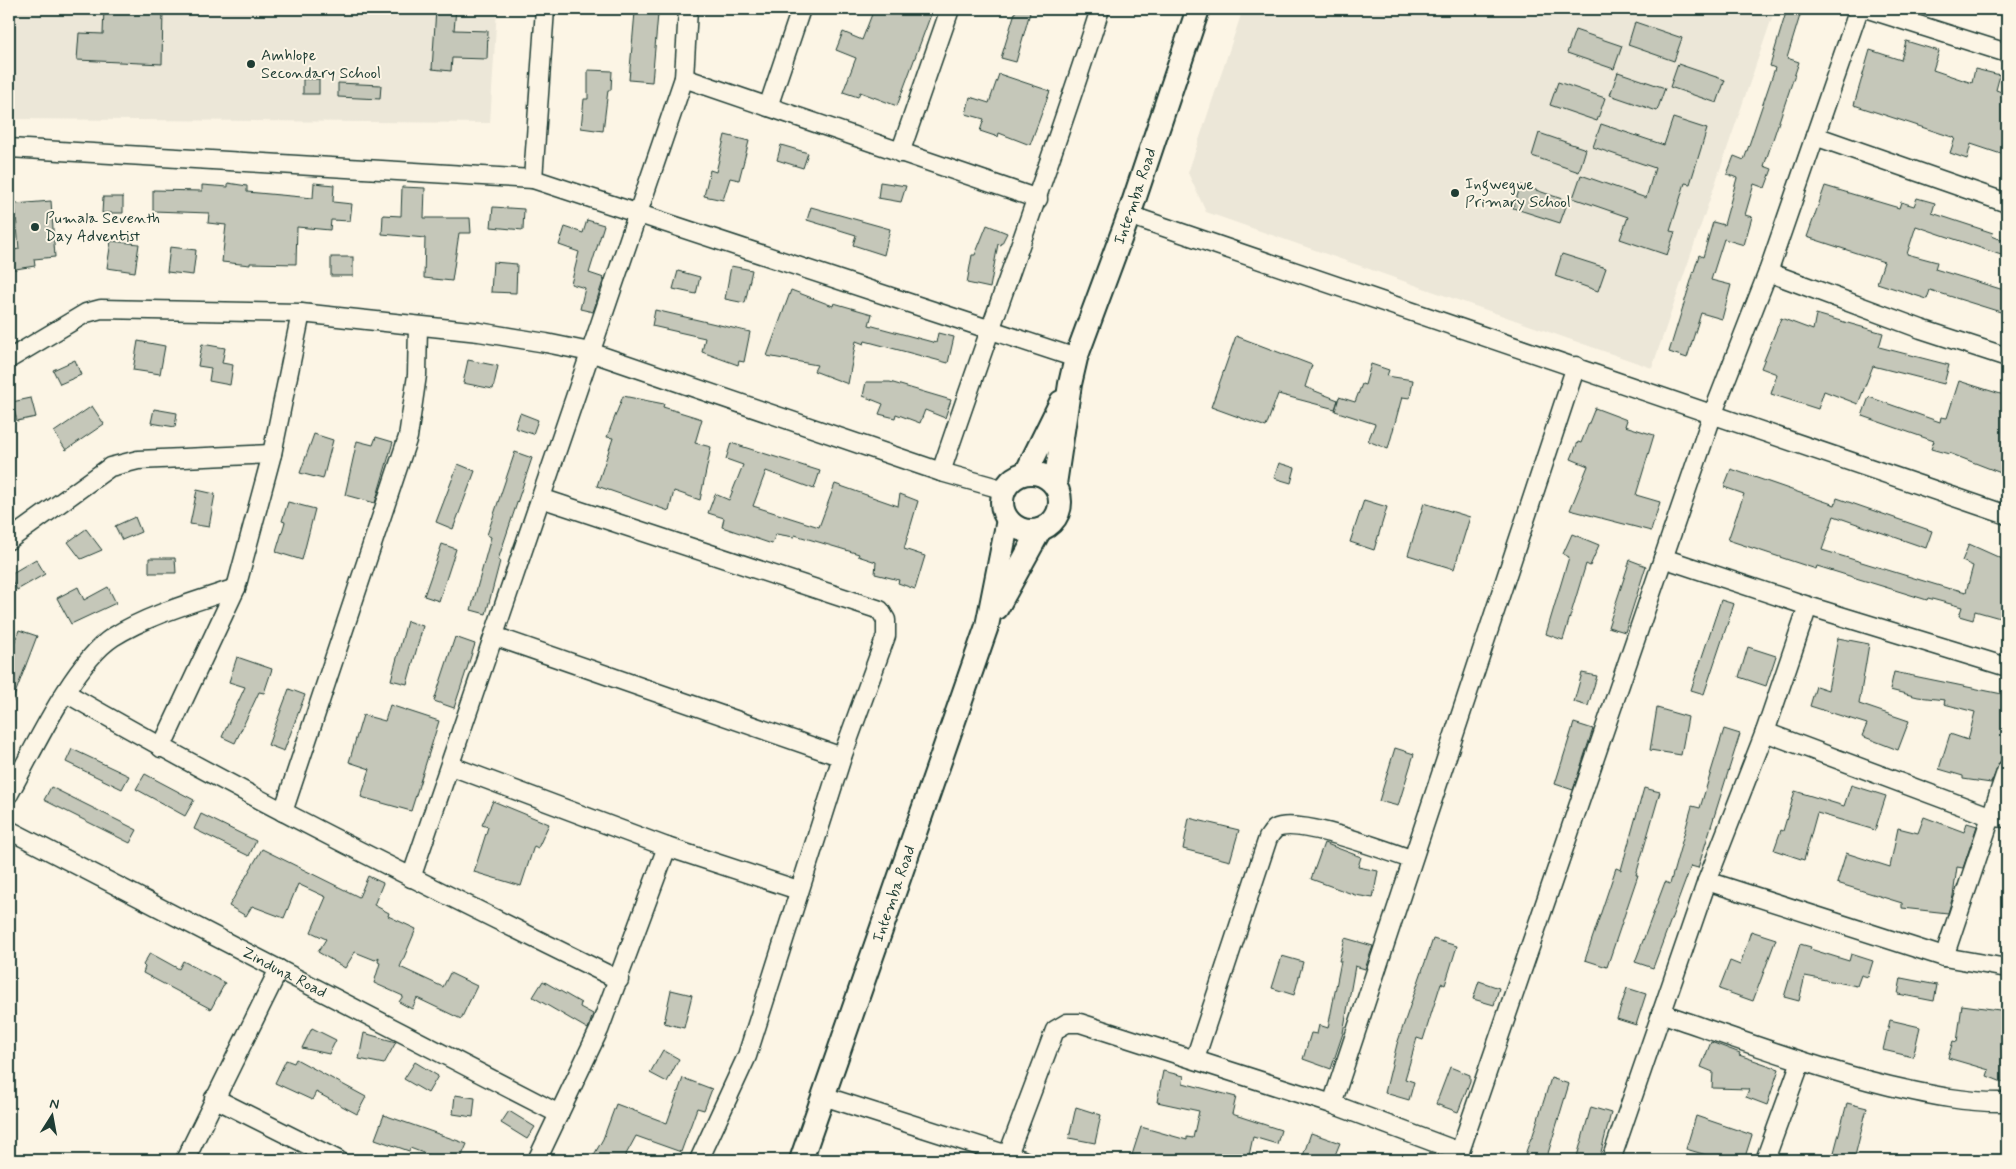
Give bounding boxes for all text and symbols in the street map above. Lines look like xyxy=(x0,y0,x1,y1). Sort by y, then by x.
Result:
place label: Amhlope Secondary School xyxy=(261,45,381,84)
marker: Amhlope Secondary School xyxy=(245,58,257,70)
street label: Intemba Road xyxy=(1108,145,1161,247)
place label: Ingwegwe Primary School xyxy=(1465,174,1571,213)
marker: Ingwegwe Primary School xyxy=(1449,187,1461,199)
place label: Pumala Seventh Day Adventist xyxy=(45,208,160,247)
marker: Pumala Seventh Day Adventist xyxy=(29,221,41,233)
street label: Intemba Road xyxy=(867,843,920,945)
street label: Zinduna Road xyxy=(238,942,331,1003)
north arrow xyxy=(28,1092,78,1142)
text: N xyxy=(48,1094,61,1114)

